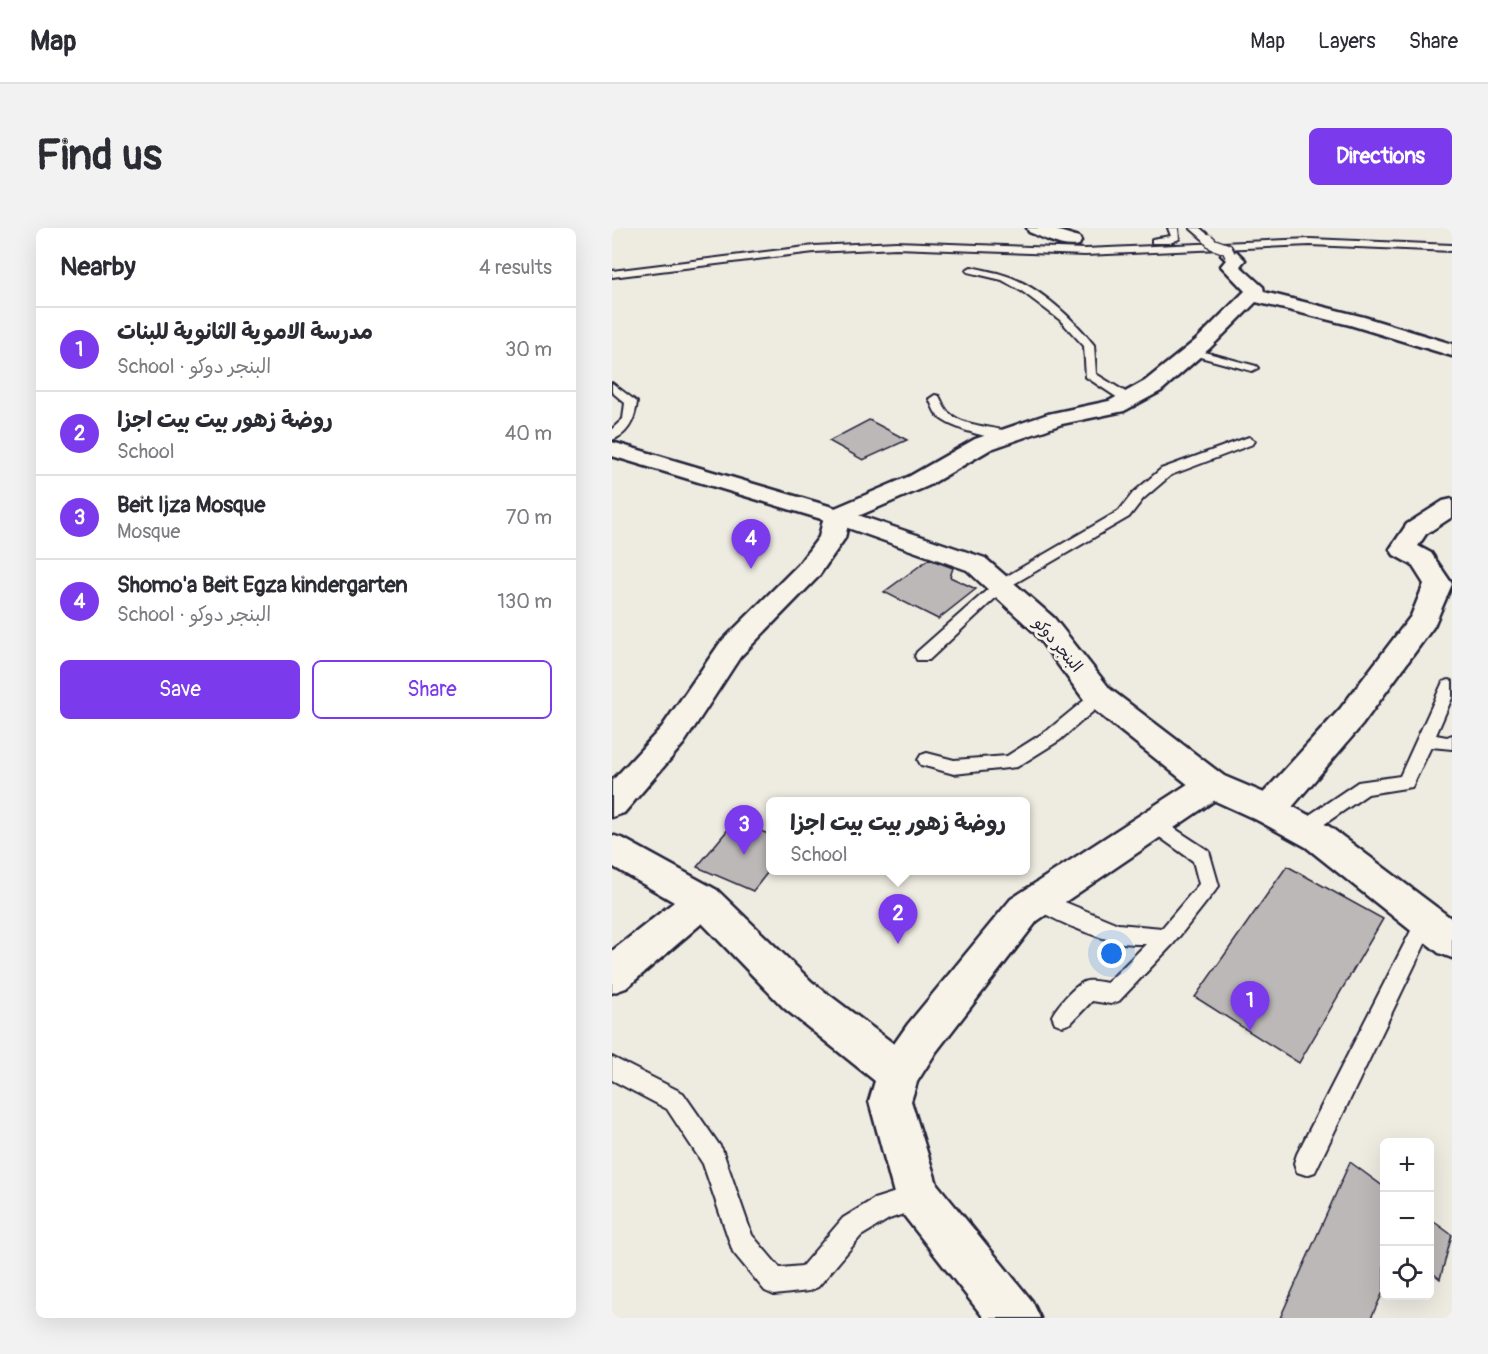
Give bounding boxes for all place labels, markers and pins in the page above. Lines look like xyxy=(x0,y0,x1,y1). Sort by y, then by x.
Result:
pin: 4 xyxy=(732,520,770,569)
pin: 3 xyxy=(724,806,764,855)
pin: 2 xyxy=(878,894,918,944)
pin: 1 xyxy=(1230,982,1270,1031)

